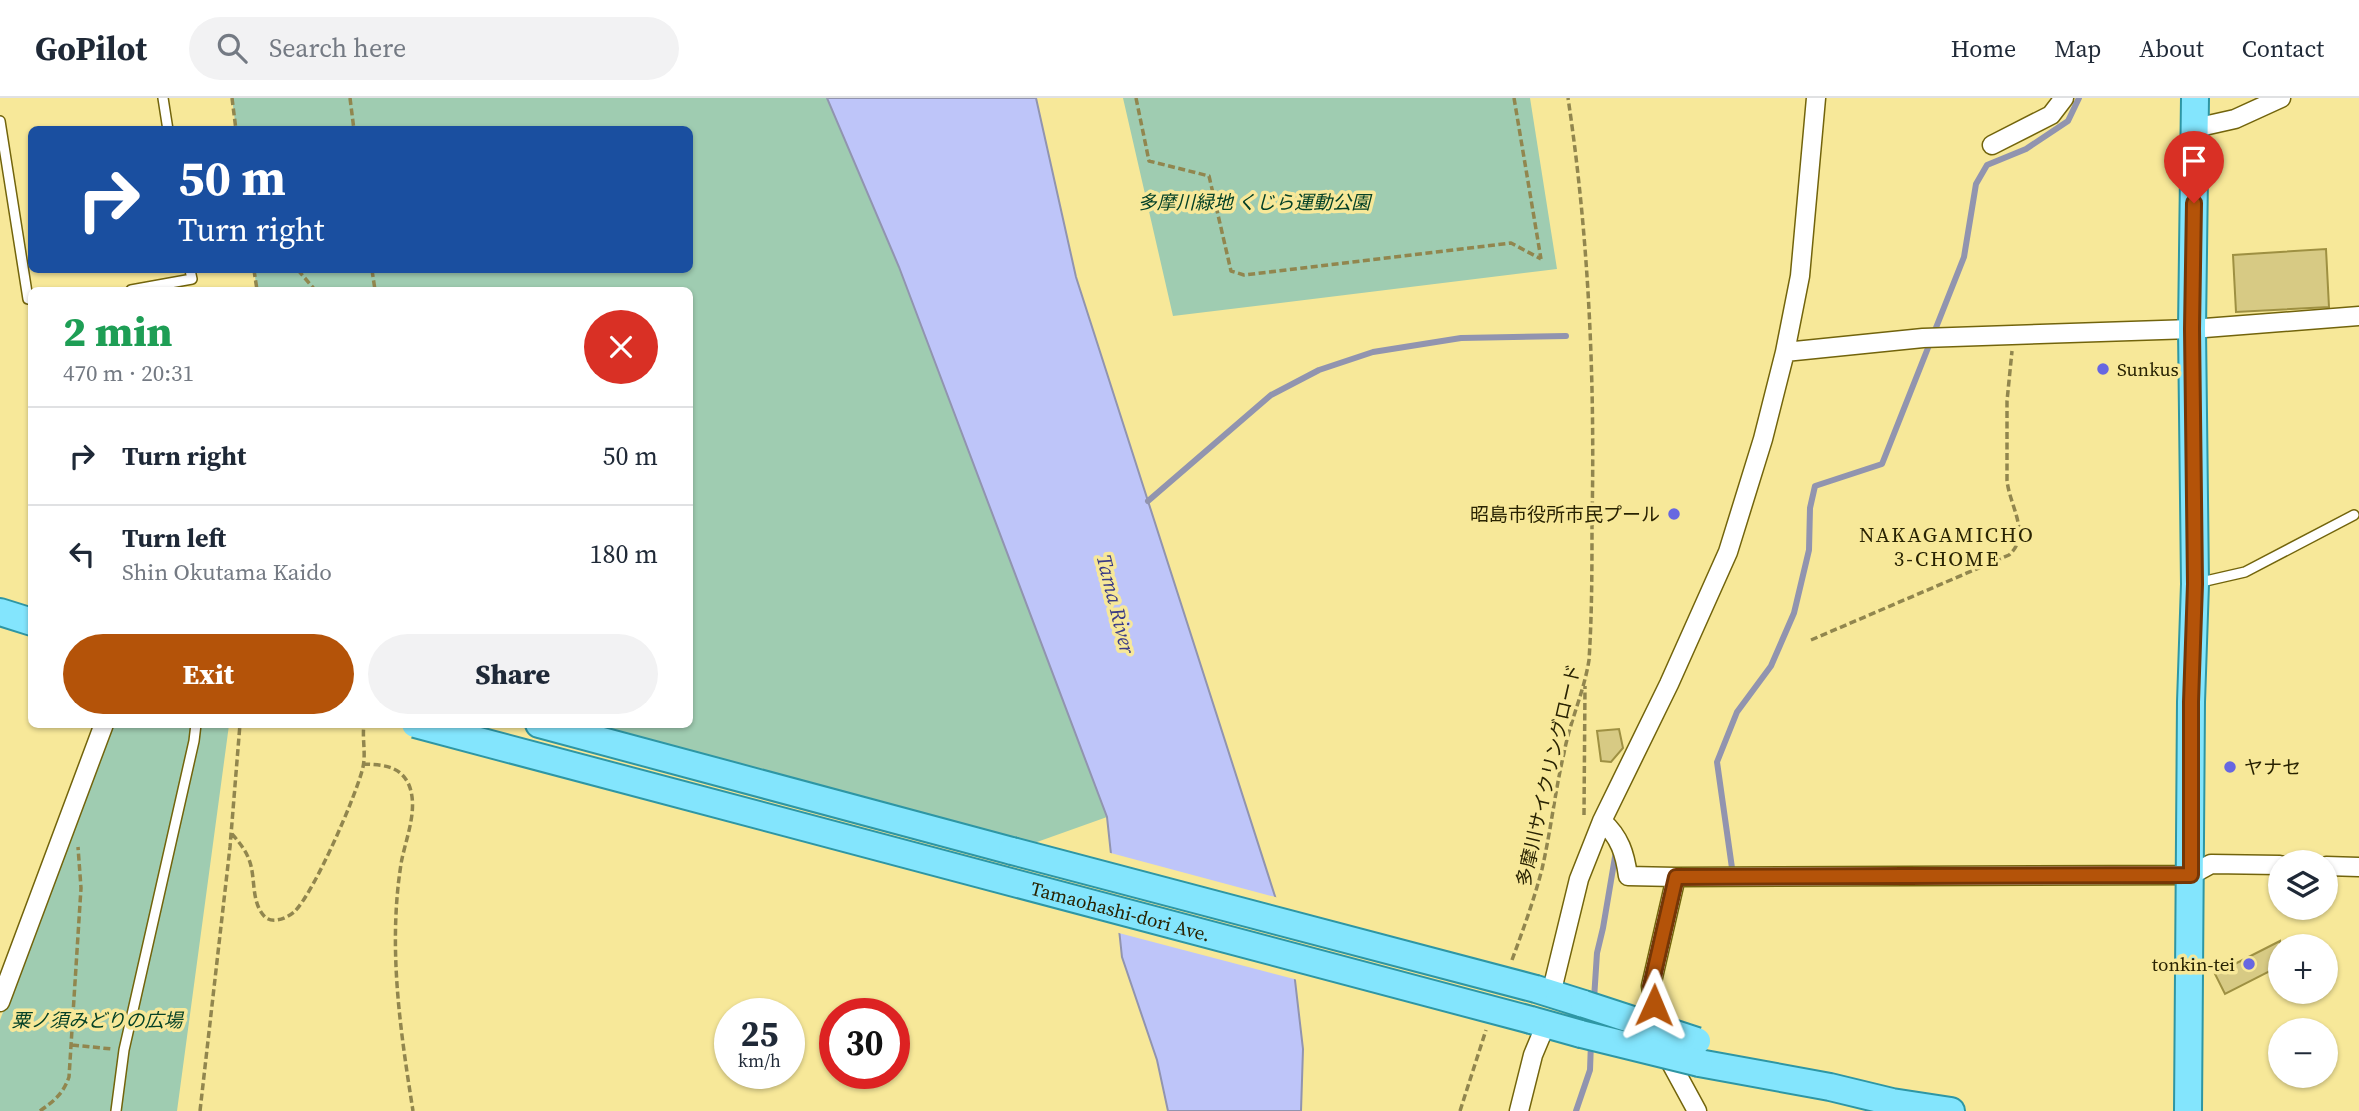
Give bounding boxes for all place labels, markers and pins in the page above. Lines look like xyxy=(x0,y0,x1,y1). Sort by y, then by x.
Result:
pin xyxy=(2164,131,2224,203)
place label: Sunkus xyxy=(2117,356,2179,382)
marker: Sunkus xyxy=(2095,361,2111,377)
place label: 昭島市役所市民プール xyxy=(1470,501,1660,527)
marker: 昭島市役所市民プール xyxy=(1666,506,1682,522)
place label: ヤナセ xyxy=(2244,754,2301,780)
marker: ヤナセ xyxy=(2222,759,2238,775)
place label: tonkin-tei xyxy=(2152,951,2235,977)
marker: tonkin-tei xyxy=(2241,956,2257,972)

